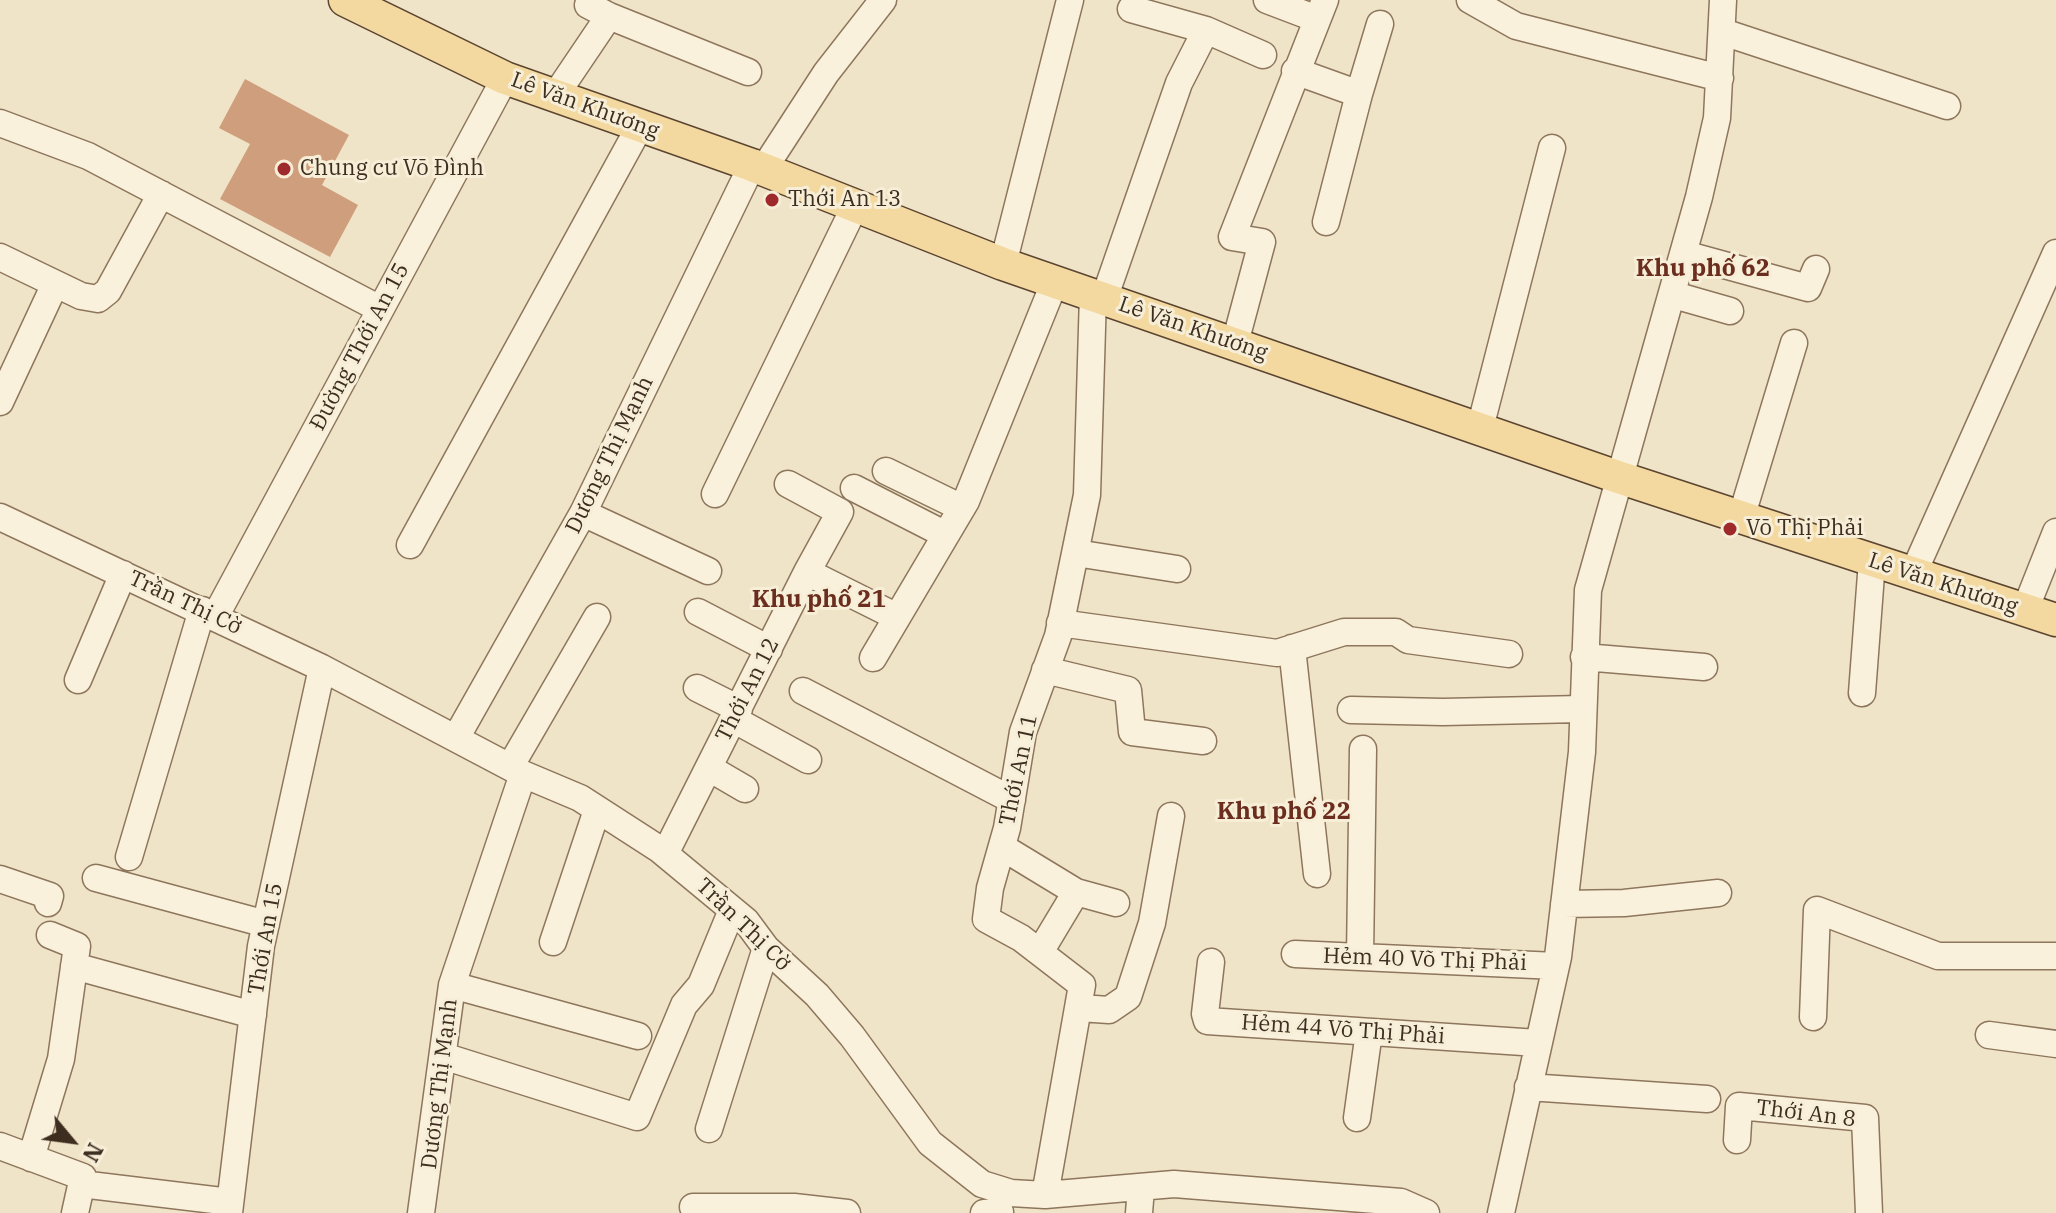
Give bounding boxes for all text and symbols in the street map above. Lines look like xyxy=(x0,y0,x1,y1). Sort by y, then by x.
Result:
street label: Lê Văn Khương xyxy=(507,67,663,145)
place label: Chung cư Võ Đình xyxy=(300,156,484,182)
marker: Chung cư Võ Đình xyxy=(275,160,293,178)
place label: Thới An 13 xyxy=(788,187,901,213)
marker: Thới An 13 xyxy=(763,191,781,209)
district label: Khu phố 62 xyxy=(1636,255,1770,283)
street label: Đường Thới An 15 xyxy=(305,259,415,435)
street label: Lê Văn Khương xyxy=(1115,291,1271,367)
street label: Dương Thị Mạnh xyxy=(560,372,660,538)
place label: Võ Thị Phải xyxy=(1746,516,1863,542)
marker: Võ Thị Phải xyxy=(1721,520,1739,538)
street label: Lê Văn Khương xyxy=(1865,547,2021,621)
street label: Trần Thị Cờ xyxy=(124,565,246,641)
district label: Khu phố 21 xyxy=(752,586,886,614)
street label: Thới An 12 xyxy=(711,634,785,746)
street label: Thới An 11 xyxy=(994,712,1044,828)
district label: Khu phố 22 xyxy=(1217,798,1351,826)
street label: Trần Thị Cờ xyxy=(690,873,796,977)
street label: Thới An 15 xyxy=(243,881,289,997)
street label: Hẻm 40 Võ Thị Phải xyxy=(1323,943,1527,977)
street label: Dương Thị Mạnh xyxy=(416,997,464,1171)
street label: Hẻm 44 Võ Thị Phải xyxy=(1240,1010,1446,1050)
street label: Thới An 8 xyxy=(1755,1095,1857,1133)
north arrow xyxy=(32,1101,112,1181)
text: N xyxy=(77,1138,110,1168)

